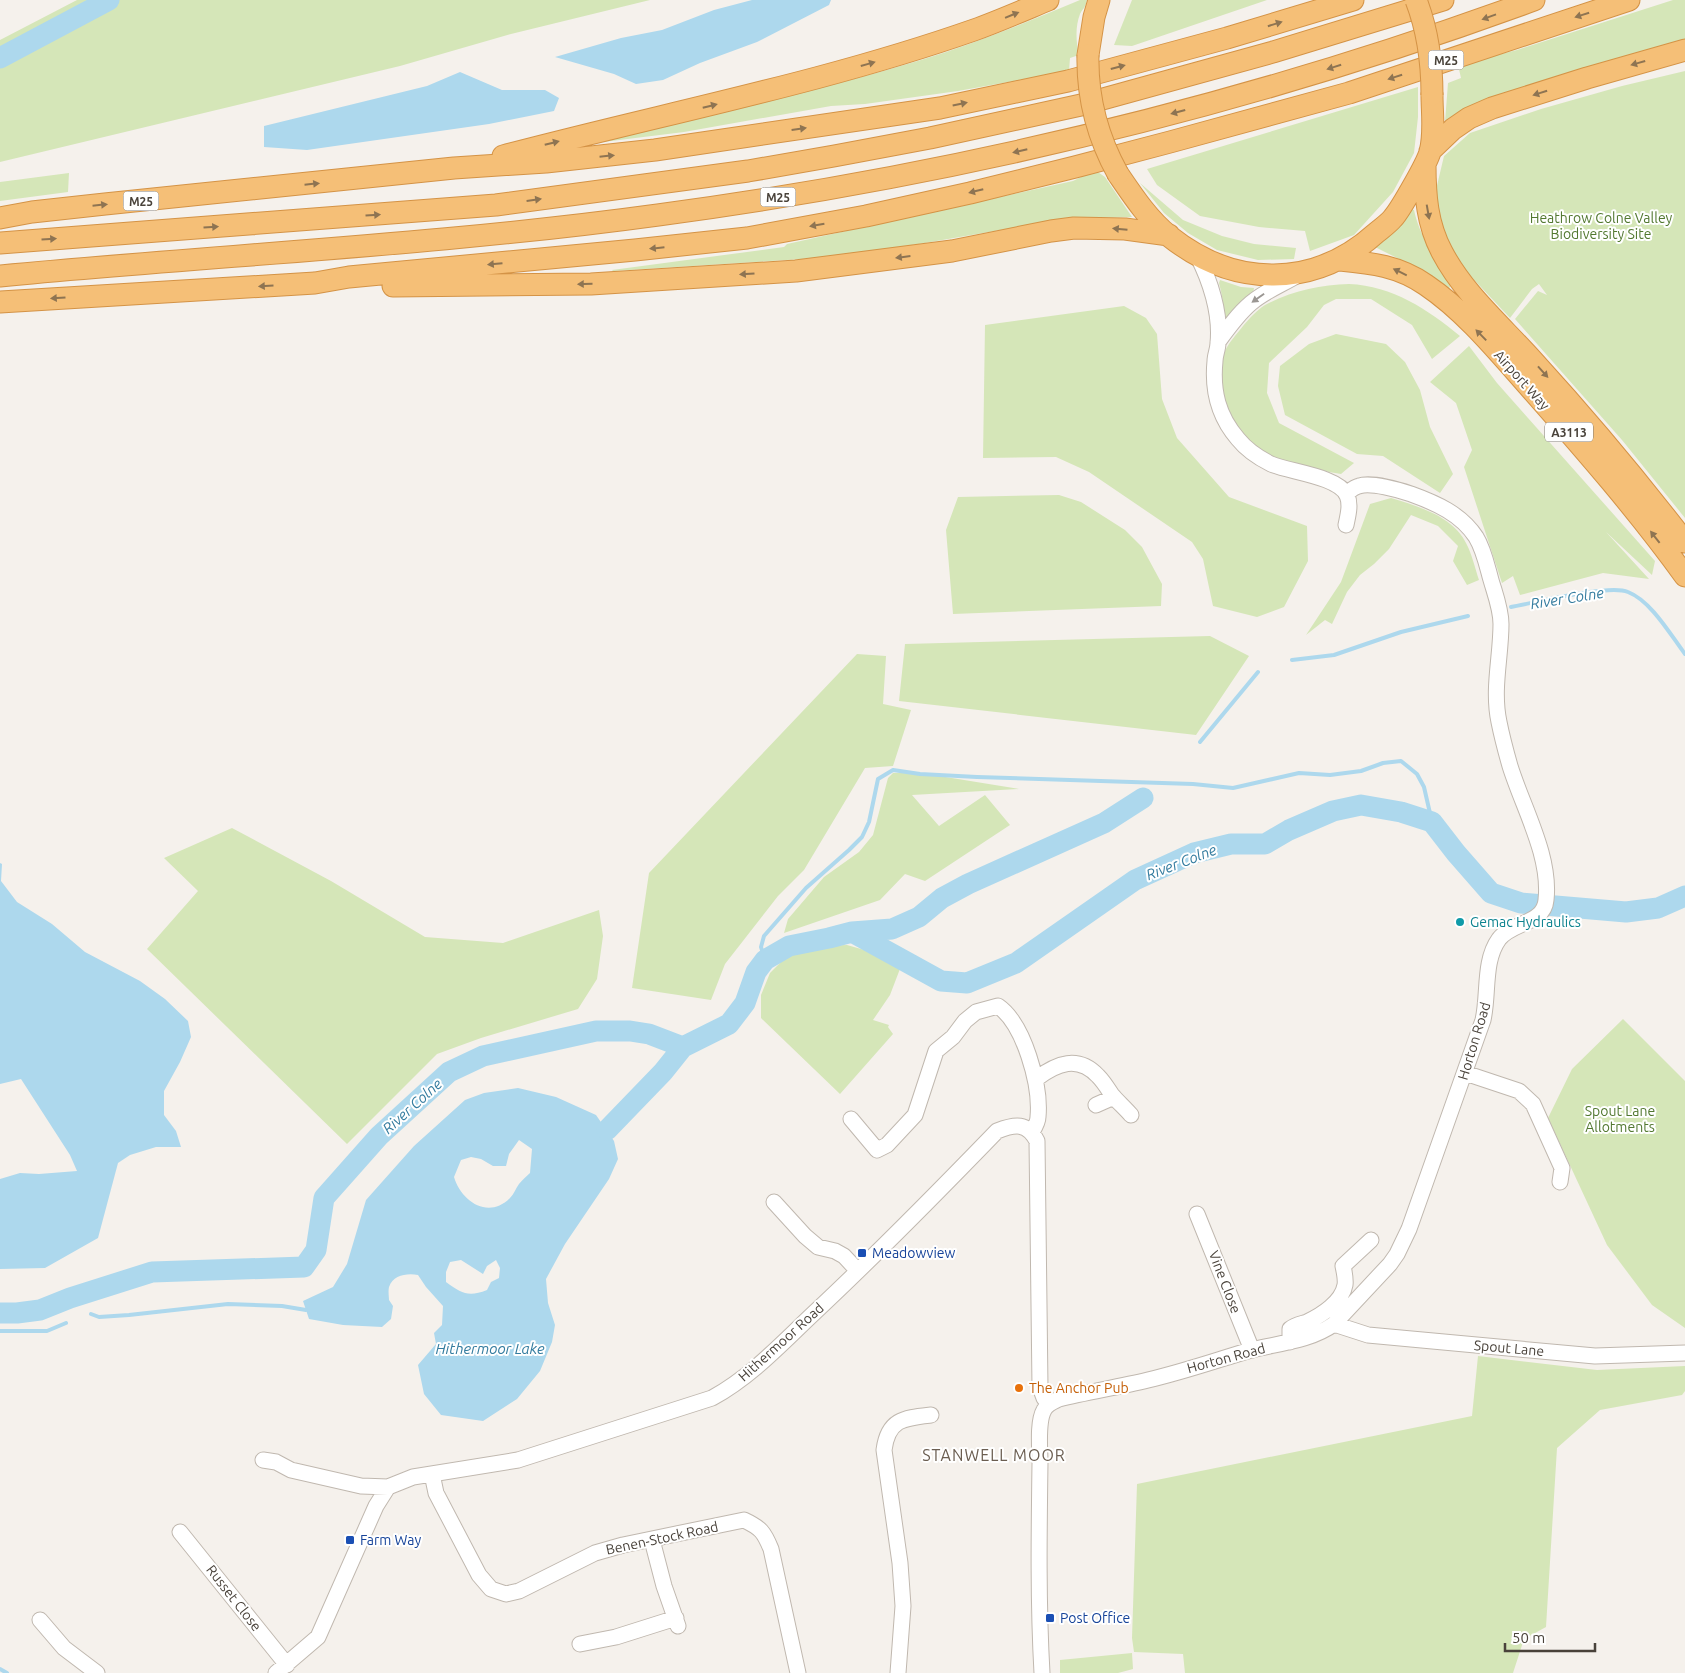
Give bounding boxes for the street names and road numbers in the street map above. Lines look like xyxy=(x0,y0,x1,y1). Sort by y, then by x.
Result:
road number: M25 xyxy=(1428,50,1464,70)
road number: M25 xyxy=(760,188,796,206)
road number: M25 xyxy=(124,192,158,210)
street label: Airport Way xyxy=(1491,347,1553,413)
road number: A3113 xyxy=(1545,422,1593,442)
street label: Horton Road xyxy=(1455,1000,1493,1082)
street label: Vine Close xyxy=(1206,1248,1244,1316)
street label: Hithermoor Road xyxy=(735,1300,827,1384)
street label: Spout Lane xyxy=(1473,1337,1545,1359)
street label: Horton Road xyxy=(1185,1340,1267,1376)
street label: Benen-Stock Road xyxy=(604,1518,720,1558)
street label: Russet Close xyxy=(203,1562,265,1634)

